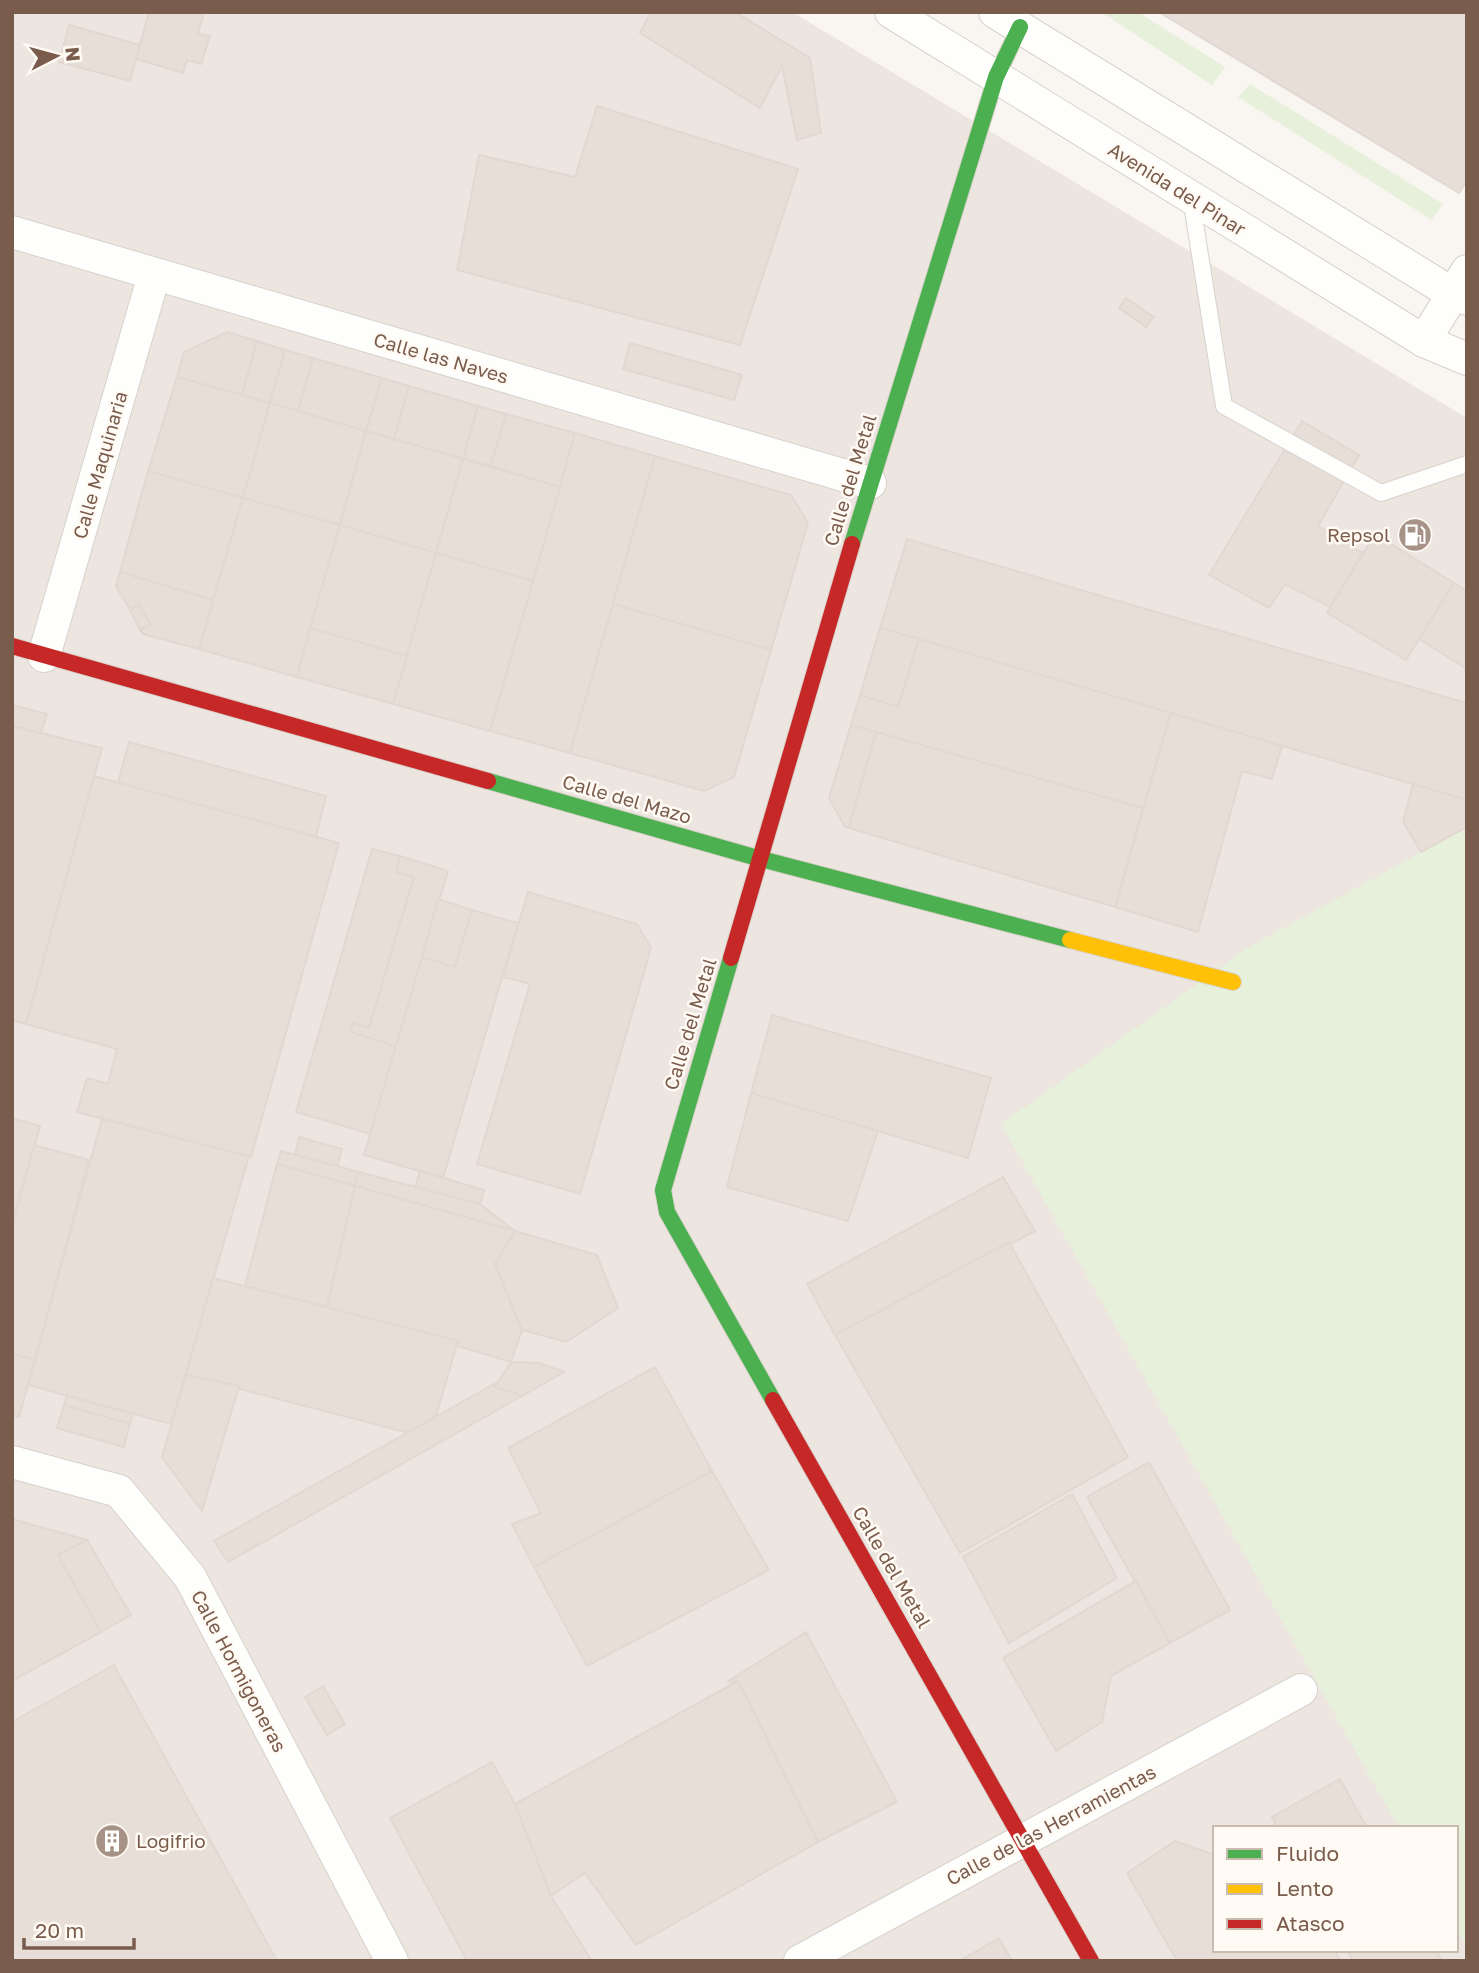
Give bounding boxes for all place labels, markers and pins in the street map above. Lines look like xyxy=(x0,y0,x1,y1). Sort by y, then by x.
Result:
fuel station icon: Repsol xyxy=(1396,516,1434,554)
place label: Repsol xyxy=(1327,523,1390,546)
building icon: Logifrio xyxy=(93,1822,131,1860)
place label: Logifrio xyxy=(136,1829,206,1852)

